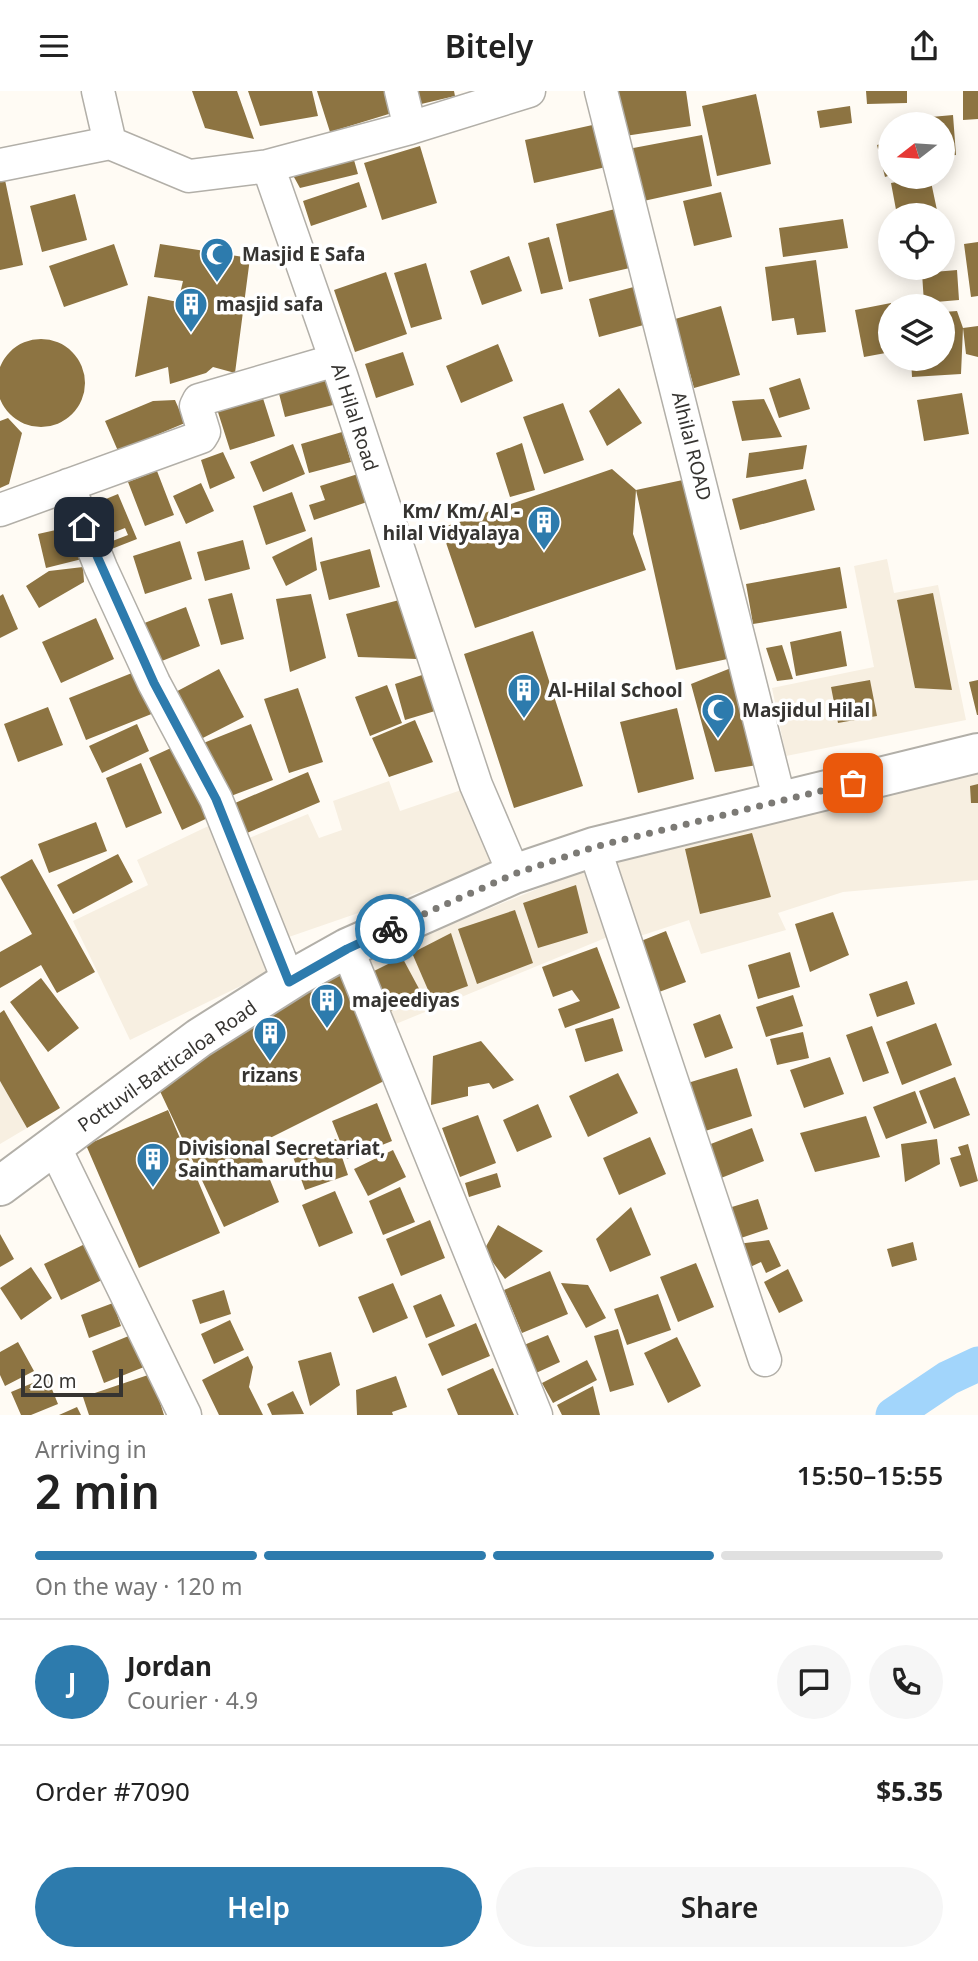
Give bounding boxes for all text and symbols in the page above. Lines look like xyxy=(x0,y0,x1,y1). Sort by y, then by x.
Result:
text: Bitely xyxy=(445,24,533,67)
icon: menu xyxy=(35,27,73,65)
icon: share xyxy=(905,27,943,65)
north arrow xyxy=(878,112,956,189)
map controls xyxy=(878,112,955,371)
button: locate xyxy=(878,203,955,280)
mosque icon: Masjid E Safa xyxy=(198,235,236,284)
place label: Masjid E Safa xyxy=(242,241,365,267)
building icon: masjid safa xyxy=(172,285,210,334)
place label: masjid safa xyxy=(216,291,323,317)
button: layers xyxy=(878,294,955,371)
street label: Al Hilal Road xyxy=(325,360,385,474)
street label: Alhilal ROAD xyxy=(666,389,718,503)
pin xyxy=(54,497,114,557)
place label: Km/ Km/ Al - hilal Vidyalaya xyxy=(383,498,520,546)
building icon: Km/ Km/ Al - hilal Vidyalaya xyxy=(525,503,563,552)
icon: home xyxy=(65,508,103,546)
building icon: Al-Hilal School xyxy=(505,671,543,720)
place label: Al-Hilal School xyxy=(548,677,683,703)
mosque icon: Masjidul Hilal xyxy=(699,691,737,740)
place label: Masjidul Hilal xyxy=(742,697,870,723)
pin xyxy=(823,753,883,813)
icon: bag xyxy=(834,764,872,802)
courier xyxy=(355,894,425,964)
icon: bike xyxy=(371,910,409,948)
building icon: majeediyas xyxy=(308,981,346,1030)
place label: majeediyas xyxy=(352,987,460,1013)
street label: Pottuvil-Batticaloa Road xyxy=(72,994,262,1138)
building icon: rizans xyxy=(251,1014,289,1063)
place label: rizans xyxy=(242,1062,298,1088)
place label: Divisional Secretariat, Sainthamaruthu xyxy=(178,1135,385,1183)
building icon: Divisional Secretariat, Sainthamaruthu xyxy=(134,1140,172,1189)
scale bar xyxy=(21,1366,122,1398)
text: 20 m xyxy=(32,1368,76,1394)
text: Arriving in xyxy=(35,1433,147,1465)
text: 15:50–15:55 xyxy=(797,1457,943,1493)
text: 2 min xyxy=(35,1460,160,1522)
text: On the way · 120 m xyxy=(35,1570,242,1602)
button: chat xyxy=(777,1645,851,1719)
button: phone xyxy=(869,1645,943,1719)
text: Jordan xyxy=(127,1648,212,1684)
text: J xyxy=(68,1664,76,1700)
text: Courier · 4.9 xyxy=(127,1684,258,1716)
text: Order #7090 xyxy=(35,1773,190,1809)
text: $5.35 xyxy=(876,1773,943,1809)
button: Help xyxy=(35,1867,482,1947)
button: Share xyxy=(496,1867,943,1947)

